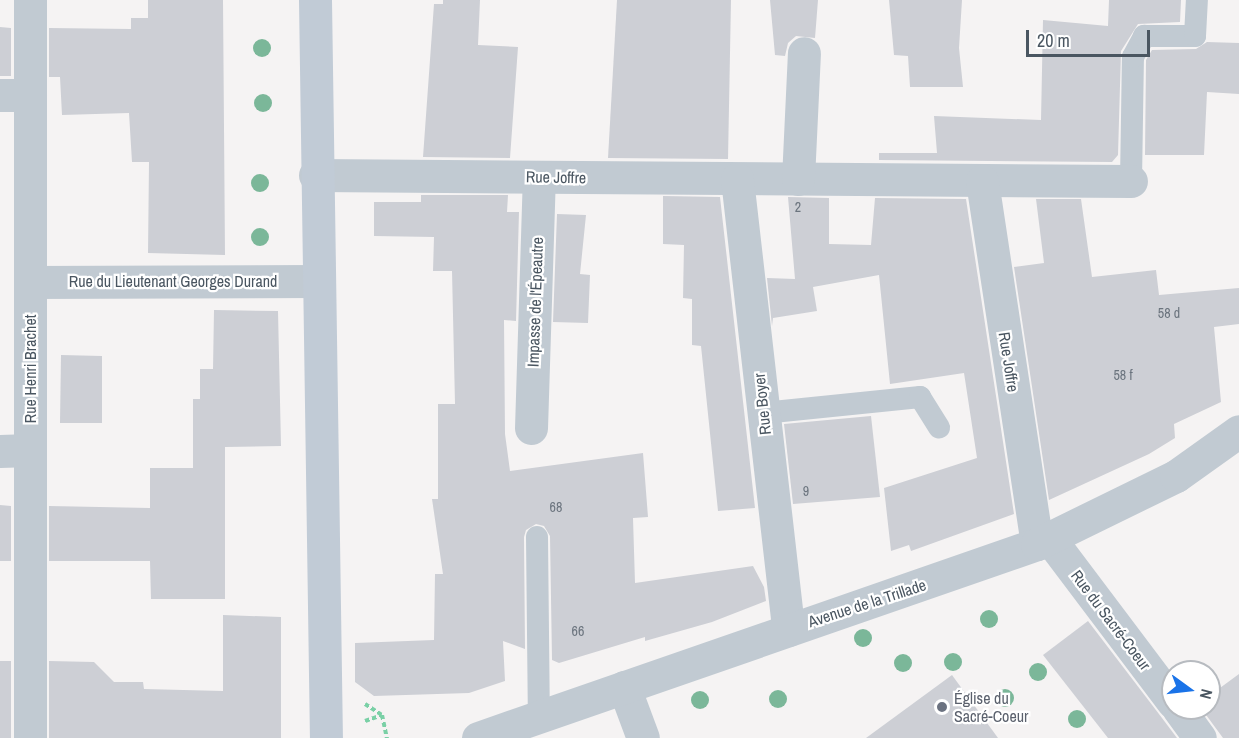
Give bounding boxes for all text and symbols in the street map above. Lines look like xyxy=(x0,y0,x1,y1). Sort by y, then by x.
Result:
scale bar xyxy=(1029,18,1154,56)
text: 20 m xyxy=(1037,28,1070,53)
street label: Rue Joffre xyxy=(526,167,586,187)
house number: 2 xyxy=(795,199,801,215)
street label: Impasse de l'Épeautre xyxy=(523,237,547,367)
street label: Rue du Lieutenant Georges Durand xyxy=(69,271,277,291)
house number: 58 d xyxy=(1158,305,1180,321)
street label: Rue Henri Brachet xyxy=(20,315,40,423)
street label: Rue Joffre xyxy=(995,331,1023,393)
house number: 58 f xyxy=(1113,367,1133,383)
street label: Rue Boyer xyxy=(749,372,775,436)
house number: 9 xyxy=(803,483,809,499)
house number: 68 xyxy=(550,499,562,515)
street label: Rue du Sacré-Coeur xyxy=(1067,566,1155,674)
street label: Avenue de la Trillade xyxy=(805,575,929,631)
house number: 66 xyxy=(572,623,584,639)
north arrow xyxy=(1161,660,1221,720)
text: N xyxy=(1195,687,1218,702)
place label: Église du Sacré-Coeur xyxy=(954,688,1028,726)
marker: Église du Sacré-Coeur xyxy=(935,700,949,714)

